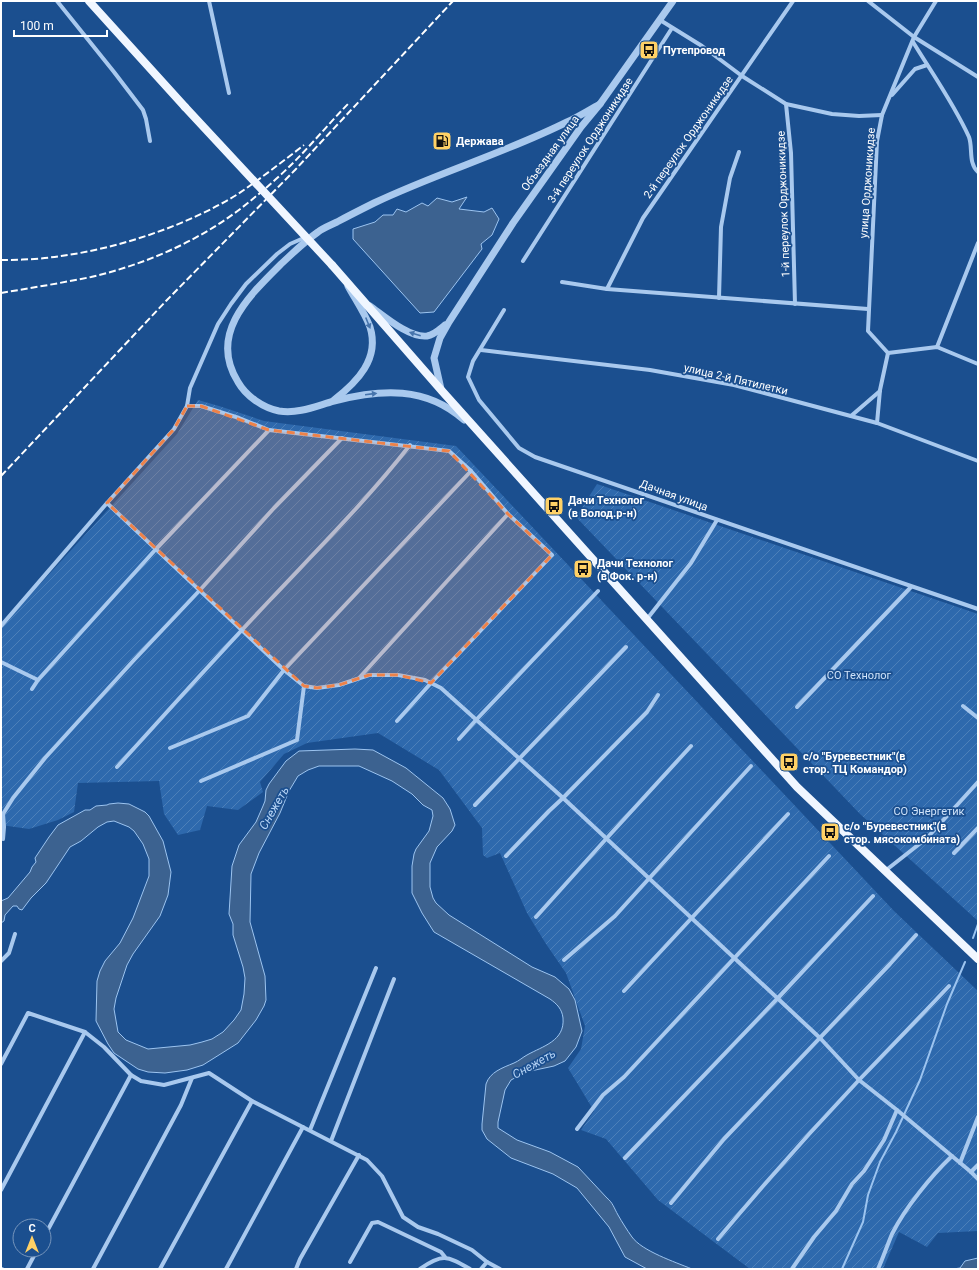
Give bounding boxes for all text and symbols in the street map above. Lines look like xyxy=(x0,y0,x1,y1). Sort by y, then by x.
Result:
scale bar xyxy=(14,12,107,38)
text: 100 m xyxy=(20,19,54,33)
bus stop icon: Путепровод xyxy=(638,39,660,61)
place label: Путепровод xyxy=(663,44,725,57)
street label: 2-й переулок Орджоникидзе xyxy=(641,73,736,201)
street label: 3-й переулок Орджоникидзе xyxy=(545,75,636,205)
street label: Объездная улица xyxy=(519,113,582,193)
street label: улица Орджоникидзе xyxy=(857,127,878,239)
fuel station icon: Держава xyxy=(431,130,453,152)
street label: 1-й переулок Орджоникидзе xyxy=(774,130,793,277)
place label: Держава xyxy=(456,135,504,148)
one-way arrow xyxy=(365,318,371,330)
one-way arrow xyxy=(408,331,420,337)
street label: улица 2-й Пятилетки xyxy=(683,361,789,398)
one-way arrow xyxy=(365,391,377,397)
street label: Дачная улица xyxy=(638,477,710,514)
place label: Дачи Технолог (в Волод.р-н) xyxy=(568,494,645,520)
bus stop icon: Дачи Технолог (в Волод.р-н) xyxy=(543,495,565,517)
place label: Дачи Технолог (в Фок. р-н) xyxy=(597,557,674,583)
bus stop icon: Дачи Технолог (в Фок. р-н) xyxy=(572,558,594,580)
park label: СО Технолог xyxy=(827,669,892,682)
place label: с/о "Буревестник"(в стор. ТЦ Командор) xyxy=(803,750,907,776)
bus stop icon: с/о "Буревестник"(в стор. ТЦ Командор) xyxy=(778,751,800,773)
water label: Снежеть xyxy=(256,784,292,832)
park label: СО Энергетик xyxy=(893,805,965,818)
place label: с/о "Буревестник"(в стор. мясокомбината) xyxy=(844,820,960,846)
bus stop icon: с/о "Буревестник"(в стор. мясокомбината) xyxy=(819,821,841,843)
water label: Снежеть xyxy=(510,1046,558,1082)
north arrow xyxy=(12,1218,52,1258)
text: С xyxy=(28,1222,36,1235)

